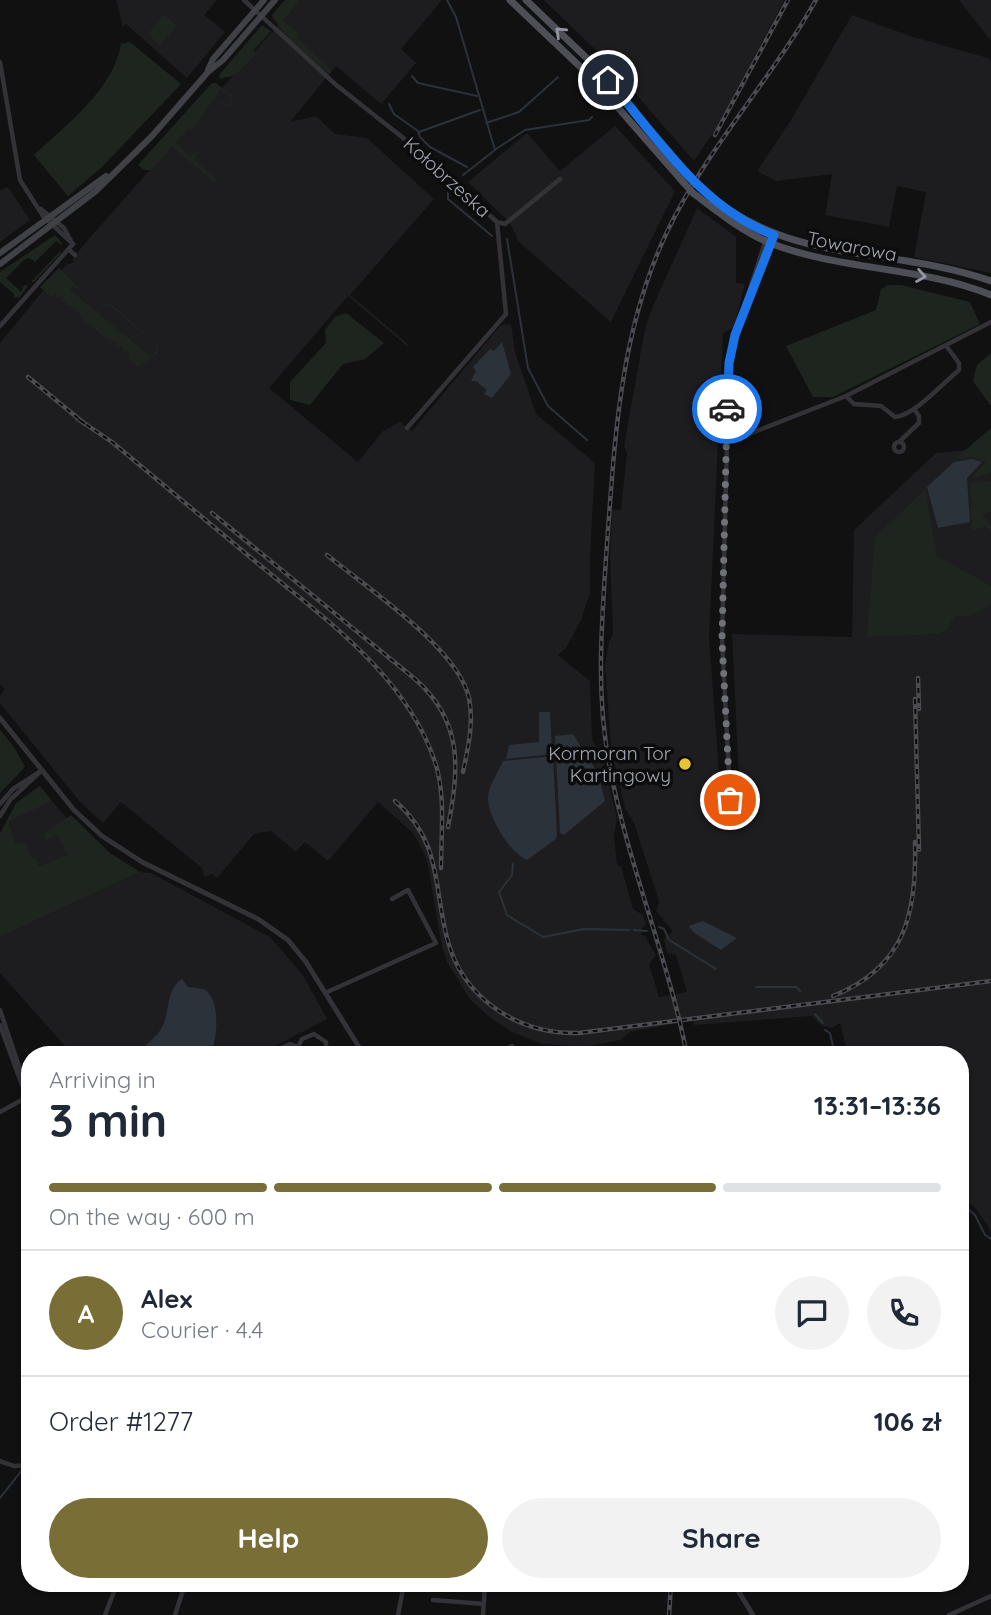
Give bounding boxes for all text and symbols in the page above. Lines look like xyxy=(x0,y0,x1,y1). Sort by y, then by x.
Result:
one-way arrow xyxy=(555,28,568,40)
pin xyxy=(578,50,638,110)
icon: home xyxy=(589,61,627,99)
street label: Kołobrzeska xyxy=(399,132,495,222)
street label: Towarowa xyxy=(805,226,899,266)
one-way arrow xyxy=(915,268,927,283)
courier xyxy=(692,374,762,444)
icon: car xyxy=(708,390,746,428)
place label: Kormoran Tor Kartingowy xyxy=(548,741,672,787)
marker: Kormoran Tor Kartingowy xyxy=(677,756,693,772)
pin xyxy=(700,770,760,830)
icon: bag xyxy=(711,781,749,819)
text: Arriving in xyxy=(49,1065,156,1094)
text: 13:31–13:36 xyxy=(814,1089,941,1122)
text: 3 min xyxy=(49,1091,167,1149)
text: On the way · 600 m xyxy=(49,1202,255,1231)
button: chat xyxy=(775,1276,849,1350)
button: phone xyxy=(867,1276,941,1350)
text: Alex xyxy=(141,1282,192,1315)
text: A xyxy=(78,1297,94,1330)
text: Courier · 4.4 xyxy=(141,1315,263,1344)
text: Order #1277 xyxy=(49,1405,193,1438)
text: 106 zł xyxy=(874,1405,941,1438)
button: Help xyxy=(49,1498,488,1578)
button: Share xyxy=(502,1498,941,1578)

